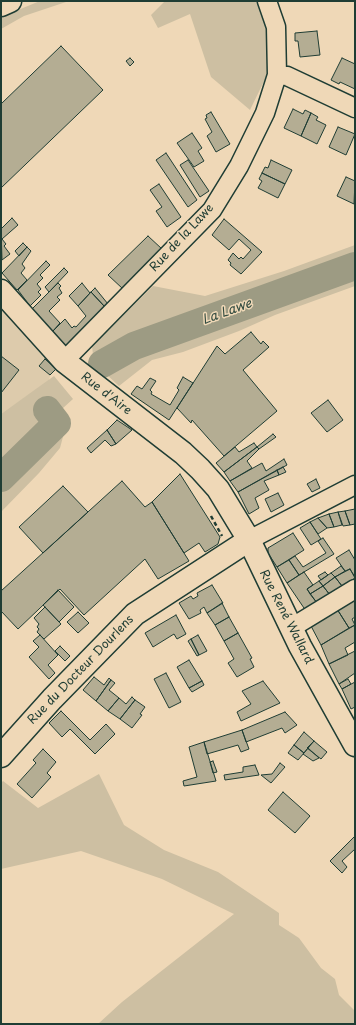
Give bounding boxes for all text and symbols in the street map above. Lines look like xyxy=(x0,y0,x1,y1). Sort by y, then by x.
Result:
street label: Rue de la Lawe xyxy=(147,201,217,275)
water label: La Lawe xyxy=(200,296,254,328)
street label: Rue d'Aire xyxy=(78,370,134,418)
street label: Rue René Wallard xyxy=(256,567,316,667)
street label: Rue du Docteur Dourlens xyxy=(25,612,137,728)

